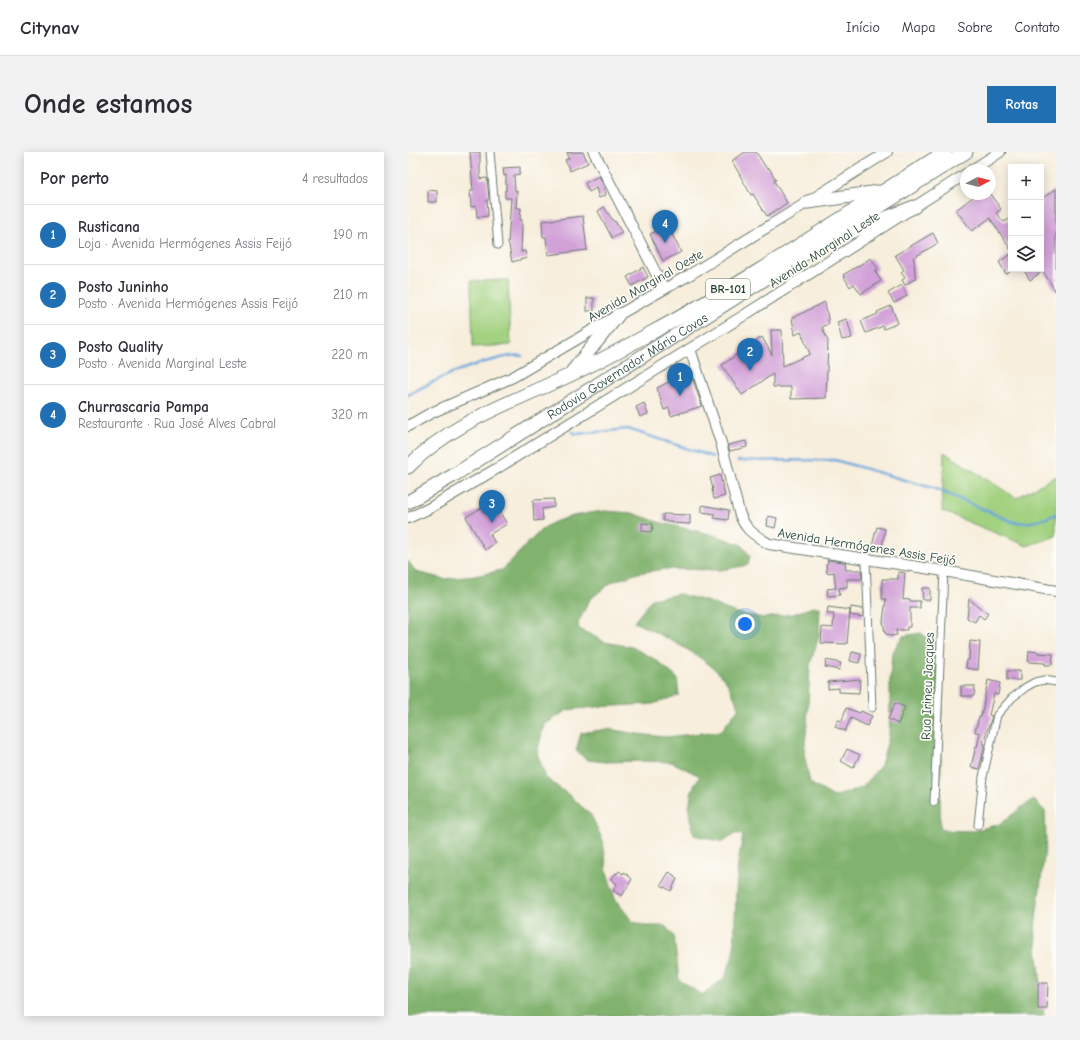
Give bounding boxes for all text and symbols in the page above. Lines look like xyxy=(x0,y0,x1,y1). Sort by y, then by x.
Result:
text: Citynav xyxy=(20,17,79,39)
text: Início xyxy=(846,19,880,36)
text: Mapa xyxy=(902,19,935,36)
text: Sobre xyxy=(957,19,992,36)
text: Contato xyxy=(1014,19,1060,36)
button: Rotas xyxy=(987,86,1056,123)
text: Onde estamos xyxy=(24,88,192,120)
north arrow xyxy=(960,164,996,200)
map controls xyxy=(1008,164,1044,272)
button: + xyxy=(1008,164,1044,200)
text: Por perto xyxy=(40,169,109,188)
text: 4 resultados xyxy=(302,171,368,186)
button: − xyxy=(1008,200,1044,236)
street label: Avenida Marginal Leste xyxy=(766,208,883,291)
pin: 4 xyxy=(652,210,678,243)
text: Rusticana xyxy=(78,218,140,236)
text: 1 xyxy=(50,227,56,242)
text: 190 m xyxy=(333,227,368,242)
text: Loja · Avenida Hermógenes Assis Feijó xyxy=(78,236,292,251)
button: layers xyxy=(1008,236,1044,272)
street label: Avenida Marginal Oeste xyxy=(585,246,706,325)
text: Posto Juninho xyxy=(78,278,169,296)
road number: BR-101 xyxy=(706,279,750,299)
text: 2 xyxy=(50,287,56,302)
text: 210 m xyxy=(333,287,368,302)
text: Posto · Avenida Hermógenes Assis Feijó xyxy=(78,296,298,311)
street label: Rodovia Governador Mário Covas xyxy=(544,310,710,422)
text: Posto Quality xyxy=(78,338,163,356)
pin: 2 xyxy=(737,338,763,371)
text: 3 xyxy=(50,347,56,362)
text: 220 m xyxy=(331,347,368,362)
text: Posto · Avenida Marginal Leste xyxy=(78,356,247,371)
pin: 1 xyxy=(667,363,693,396)
text: Churrascaria Pampa xyxy=(78,398,209,416)
text: 4 xyxy=(50,407,56,422)
text: 320 m xyxy=(332,407,368,422)
text: Restaurante · Rua José Alves Cabral xyxy=(78,416,276,431)
pin: 3 xyxy=(479,490,505,523)
street label: Avenida Hermógenes Assis Feijó xyxy=(777,525,957,568)
your location xyxy=(735,614,755,634)
street label: Rua Irineu Jacques xyxy=(918,632,937,740)

